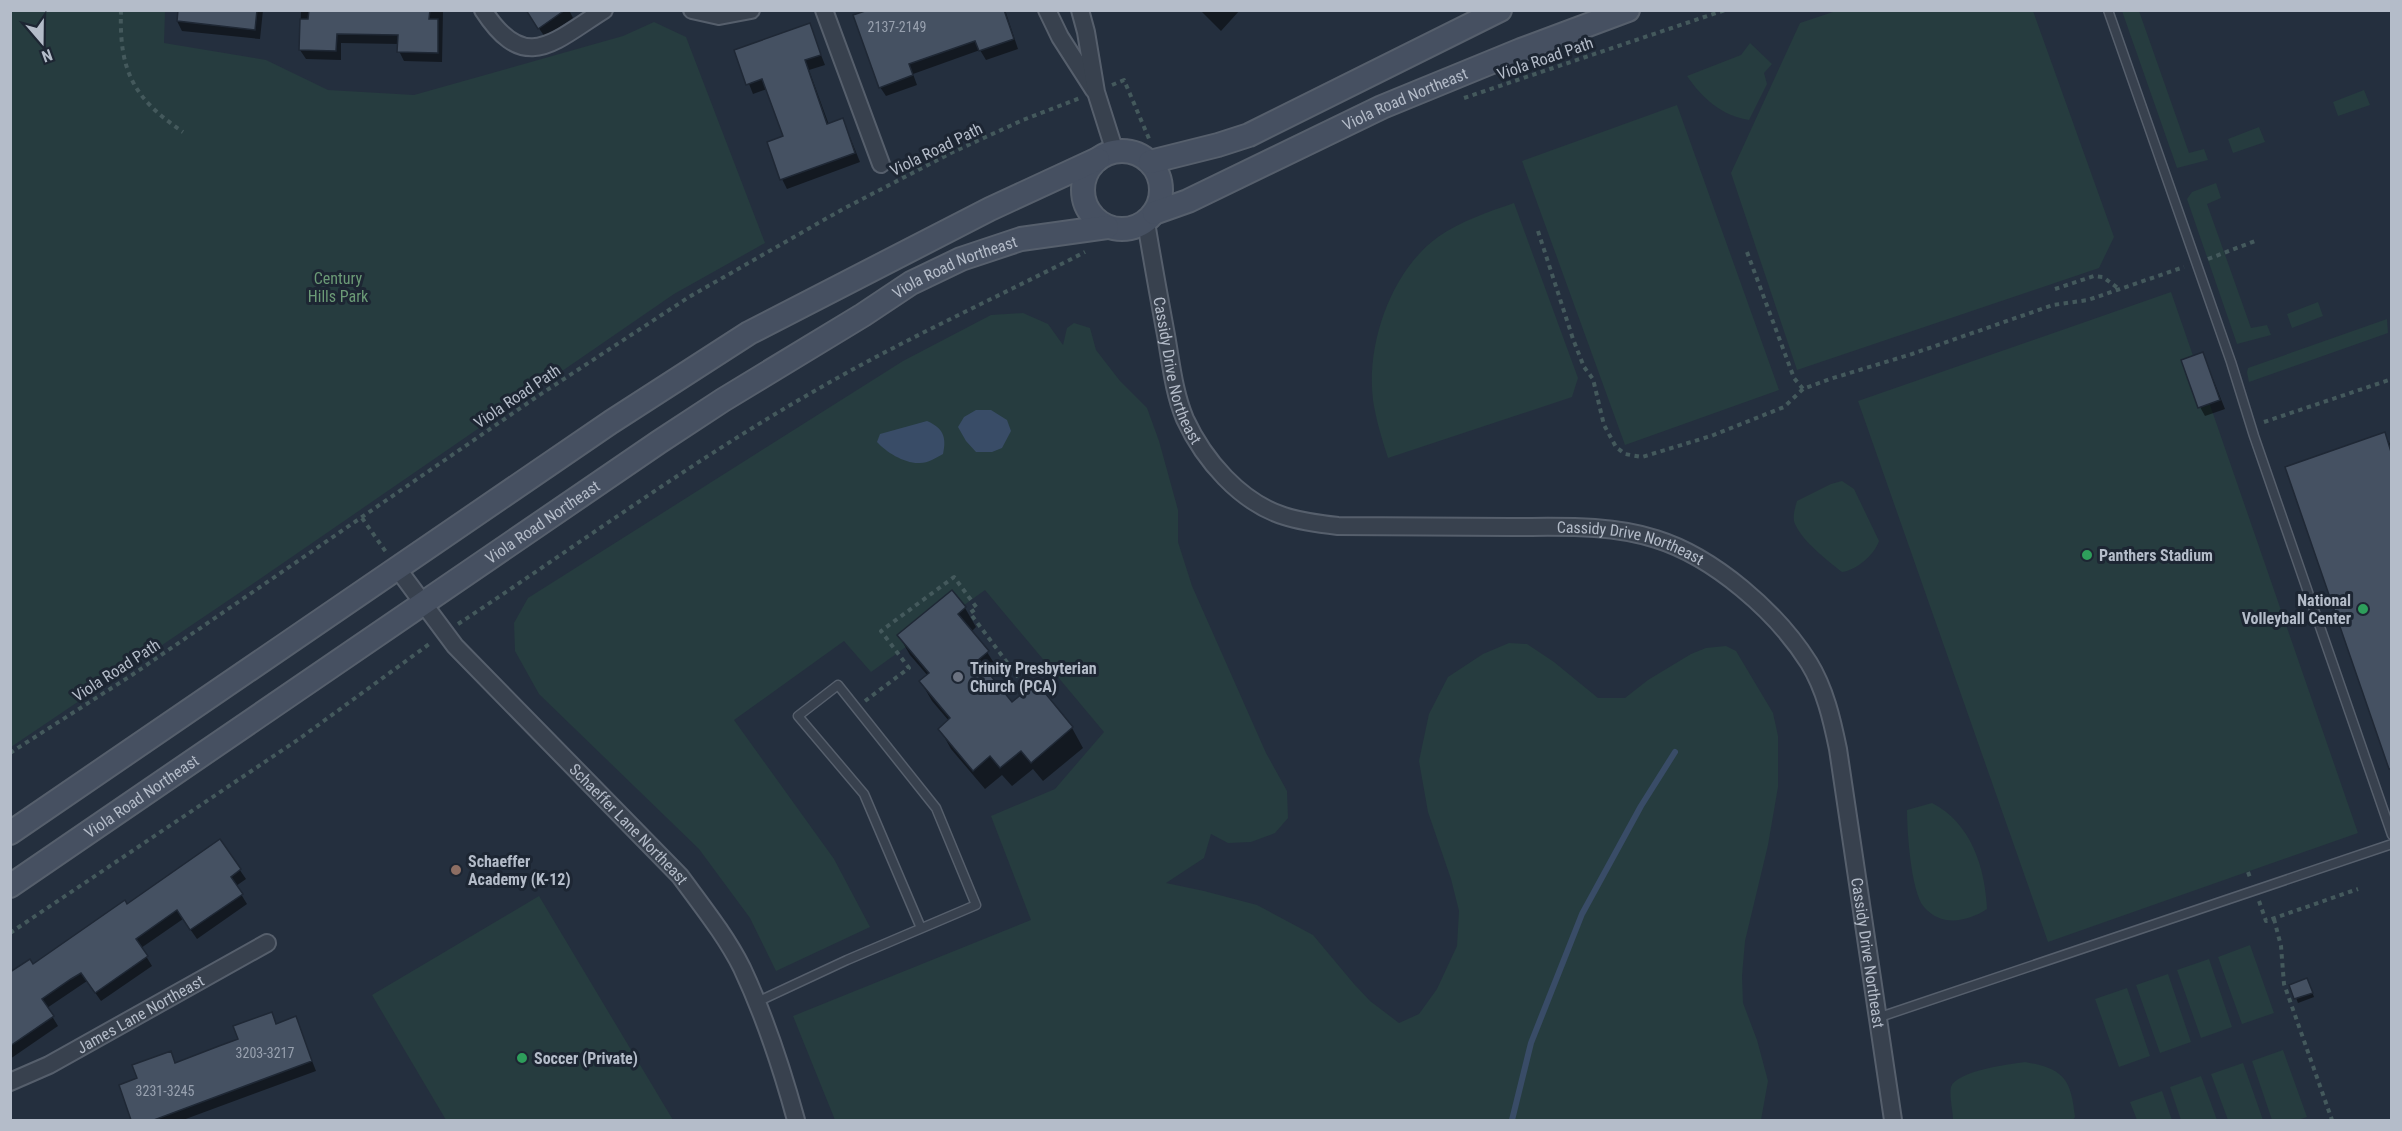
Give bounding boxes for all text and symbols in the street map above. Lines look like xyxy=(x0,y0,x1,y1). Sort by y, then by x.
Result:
north arrow xyxy=(12,12,72,72)
house number: 2137-2149 xyxy=(868,19,926,35)
street label: Viola Road Path xyxy=(1495,33,1596,84)
text: N xyxy=(39,45,55,66)
street label: Viola Road Northeast xyxy=(1340,64,1471,135)
street label: Viola Road Path xyxy=(887,119,985,180)
street label: Viola Road Northeast xyxy=(889,232,1020,303)
park label: Century Hills Park xyxy=(308,269,369,306)
street label: Cassidy Drive Northeast xyxy=(1149,295,1206,448)
street label: Viola Road Path xyxy=(470,360,564,432)
street label: Viola Road Northeast xyxy=(482,476,604,568)
street label: Cassidy Drive Northeast xyxy=(1557,518,1707,569)
place label: Panthers Stadium xyxy=(2099,546,2213,565)
marker: Panthers Stadium xyxy=(2080,548,2094,562)
place label: National Volleyball Center xyxy=(2242,591,2351,628)
marker: National Volleyball Center xyxy=(2356,602,2370,616)
street label: Viola Road Path xyxy=(69,635,164,706)
place label: Trinity Presbyterian Church (PCA) xyxy=(970,659,1097,696)
marker: Trinity Presbyterian Church (PCA) xyxy=(951,670,965,684)
street label: Viola Road Northeast xyxy=(81,751,203,842)
street label: Schaeffer Lane Northeast xyxy=(565,760,692,888)
place label: Schaeffer Academy (K-12) xyxy=(468,852,571,889)
marker: Schaeffer Academy (K-12) xyxy=(449,863,463,877)
street label: Cassidy Drive Northeast xyxy=(1847,876,1888,1029)
street label: James Lane Northeast xyxy=(73,971,208,1058)
house number: 3203-3217 xyxy=(236,1045,294,1061)
place label: Soccer (Private) xyxy=(534,1049,638,1068)
marker: Soccer (Private) xyxy=(515,1051,529,1065)
house number: 3231-3245 xyxy=(136,1083,194,1099)

